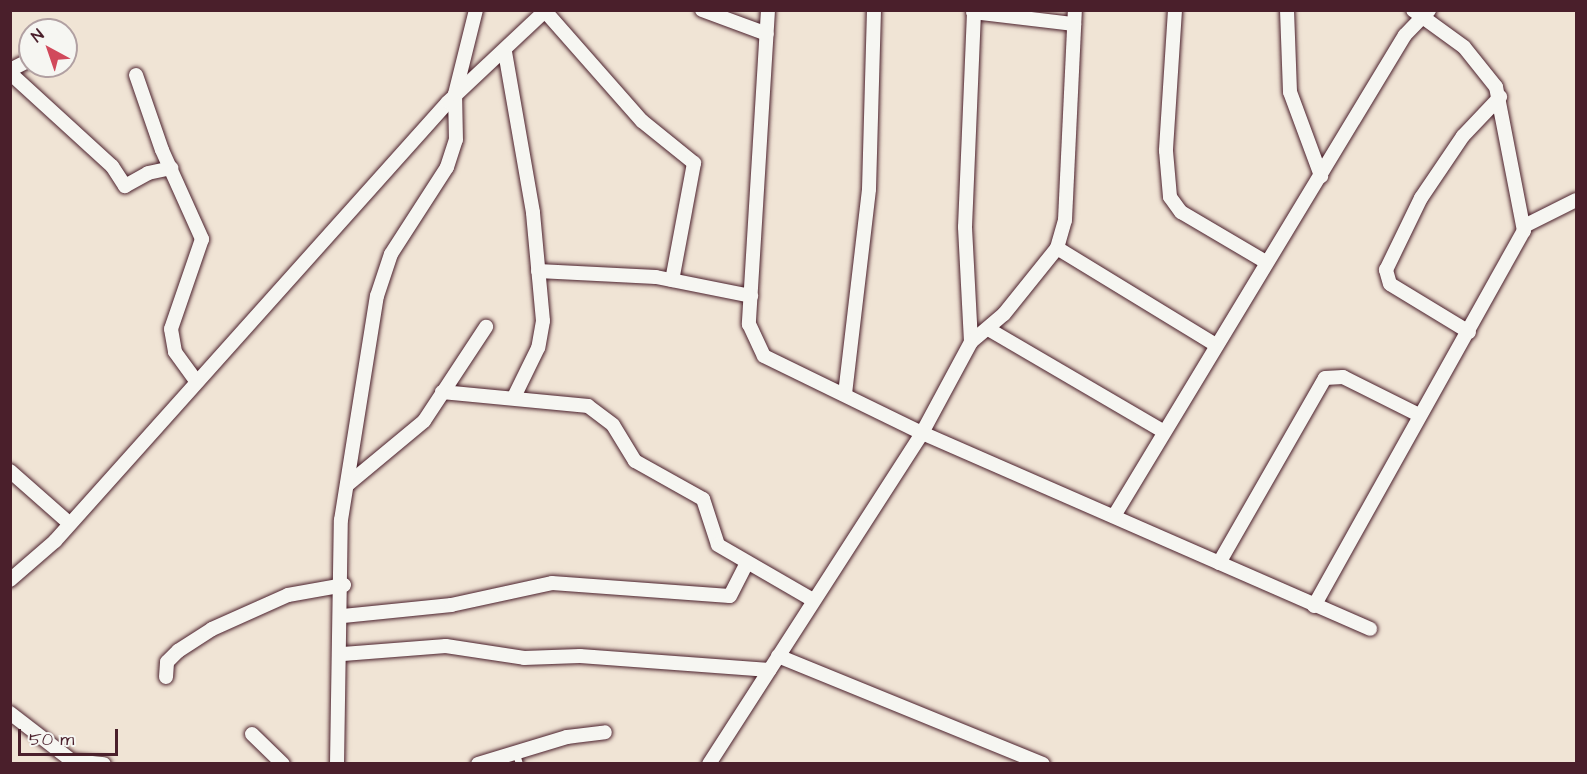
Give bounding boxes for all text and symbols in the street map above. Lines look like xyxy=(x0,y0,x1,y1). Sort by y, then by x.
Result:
north arrow xyxy=(18,18,78,78)
text: N xyxy=(27,24,49,47)
scale bar xyxy=(21,717,122,755)
text: 50 m xyxy=(29,727,74,752)

